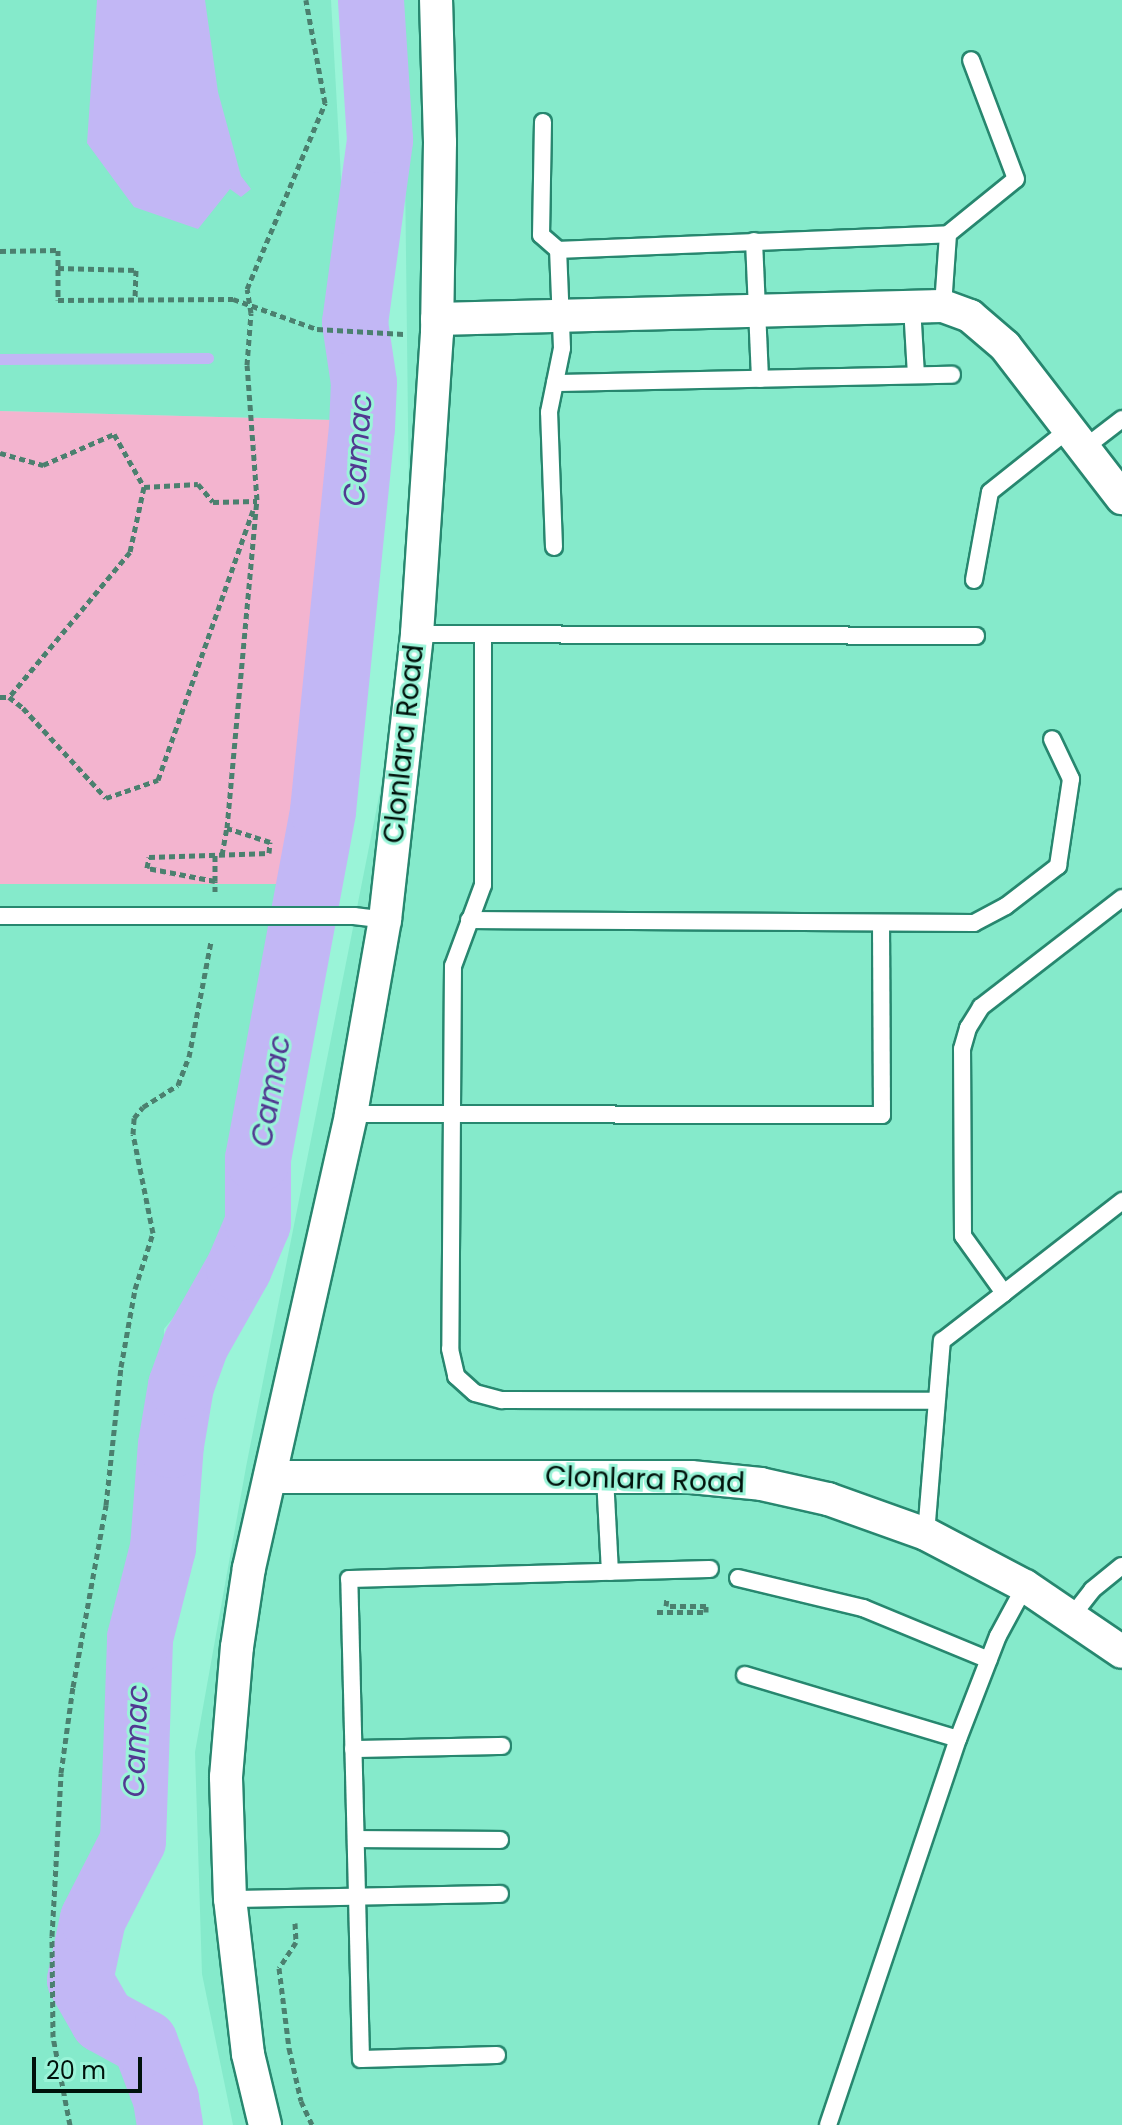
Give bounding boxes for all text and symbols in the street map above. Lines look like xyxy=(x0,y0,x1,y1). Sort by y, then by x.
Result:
water label: Camac xyxy=(336,392,380,508)
street label: Clonlara Road xyxy=(377,643,431,845)
water label: Camac xyxy=(243,1032,299,1150)
street label: Clonlara Road xyxy=(545,1460,745,1500)
water label: Camac xyxy=(116,1684,156,1798)
scale bar xyxy=(36,2041,146,2091)
text: 20 m xyxy=(46,2054,106,2087)

